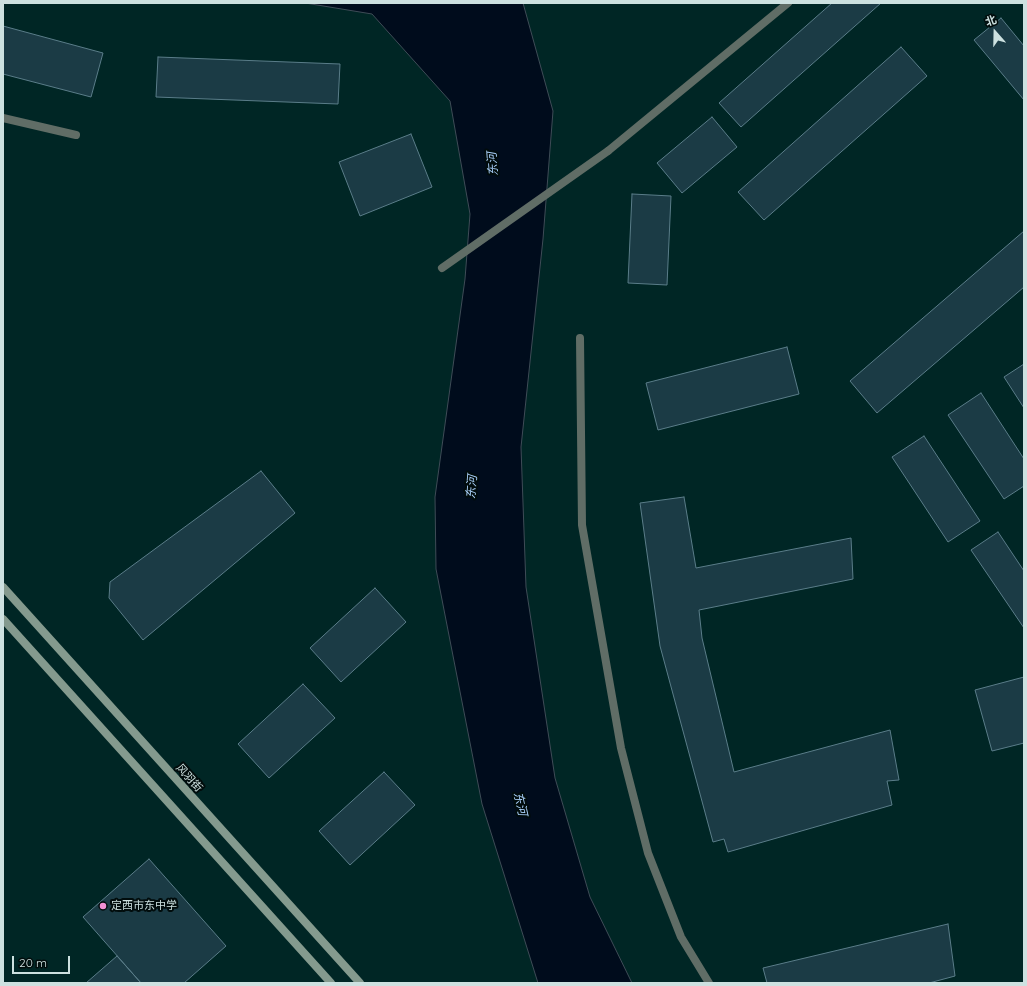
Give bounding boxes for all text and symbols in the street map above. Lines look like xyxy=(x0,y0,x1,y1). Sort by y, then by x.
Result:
north arrow xyxy=(975,12,1015,52)
text: 北 xyxy=(983,12,998,29)
water label: 东河 xyxy=(485,152,501,176)
water label: 东河 xyxy=(464,474,480,500)
street label: 风羽街 xyxy=(173,761,205,795)
water label: 东河 xyxy=(510,791,530,817)
place label: 定西市东中学 xyxy=(111,899,177,913)
marker: 定西市东中学 xyxy=(98,901,108,911)
scale bar xyxy=(14,948,72,974)
text: 20 m xyxy=(19,955,47,970)

